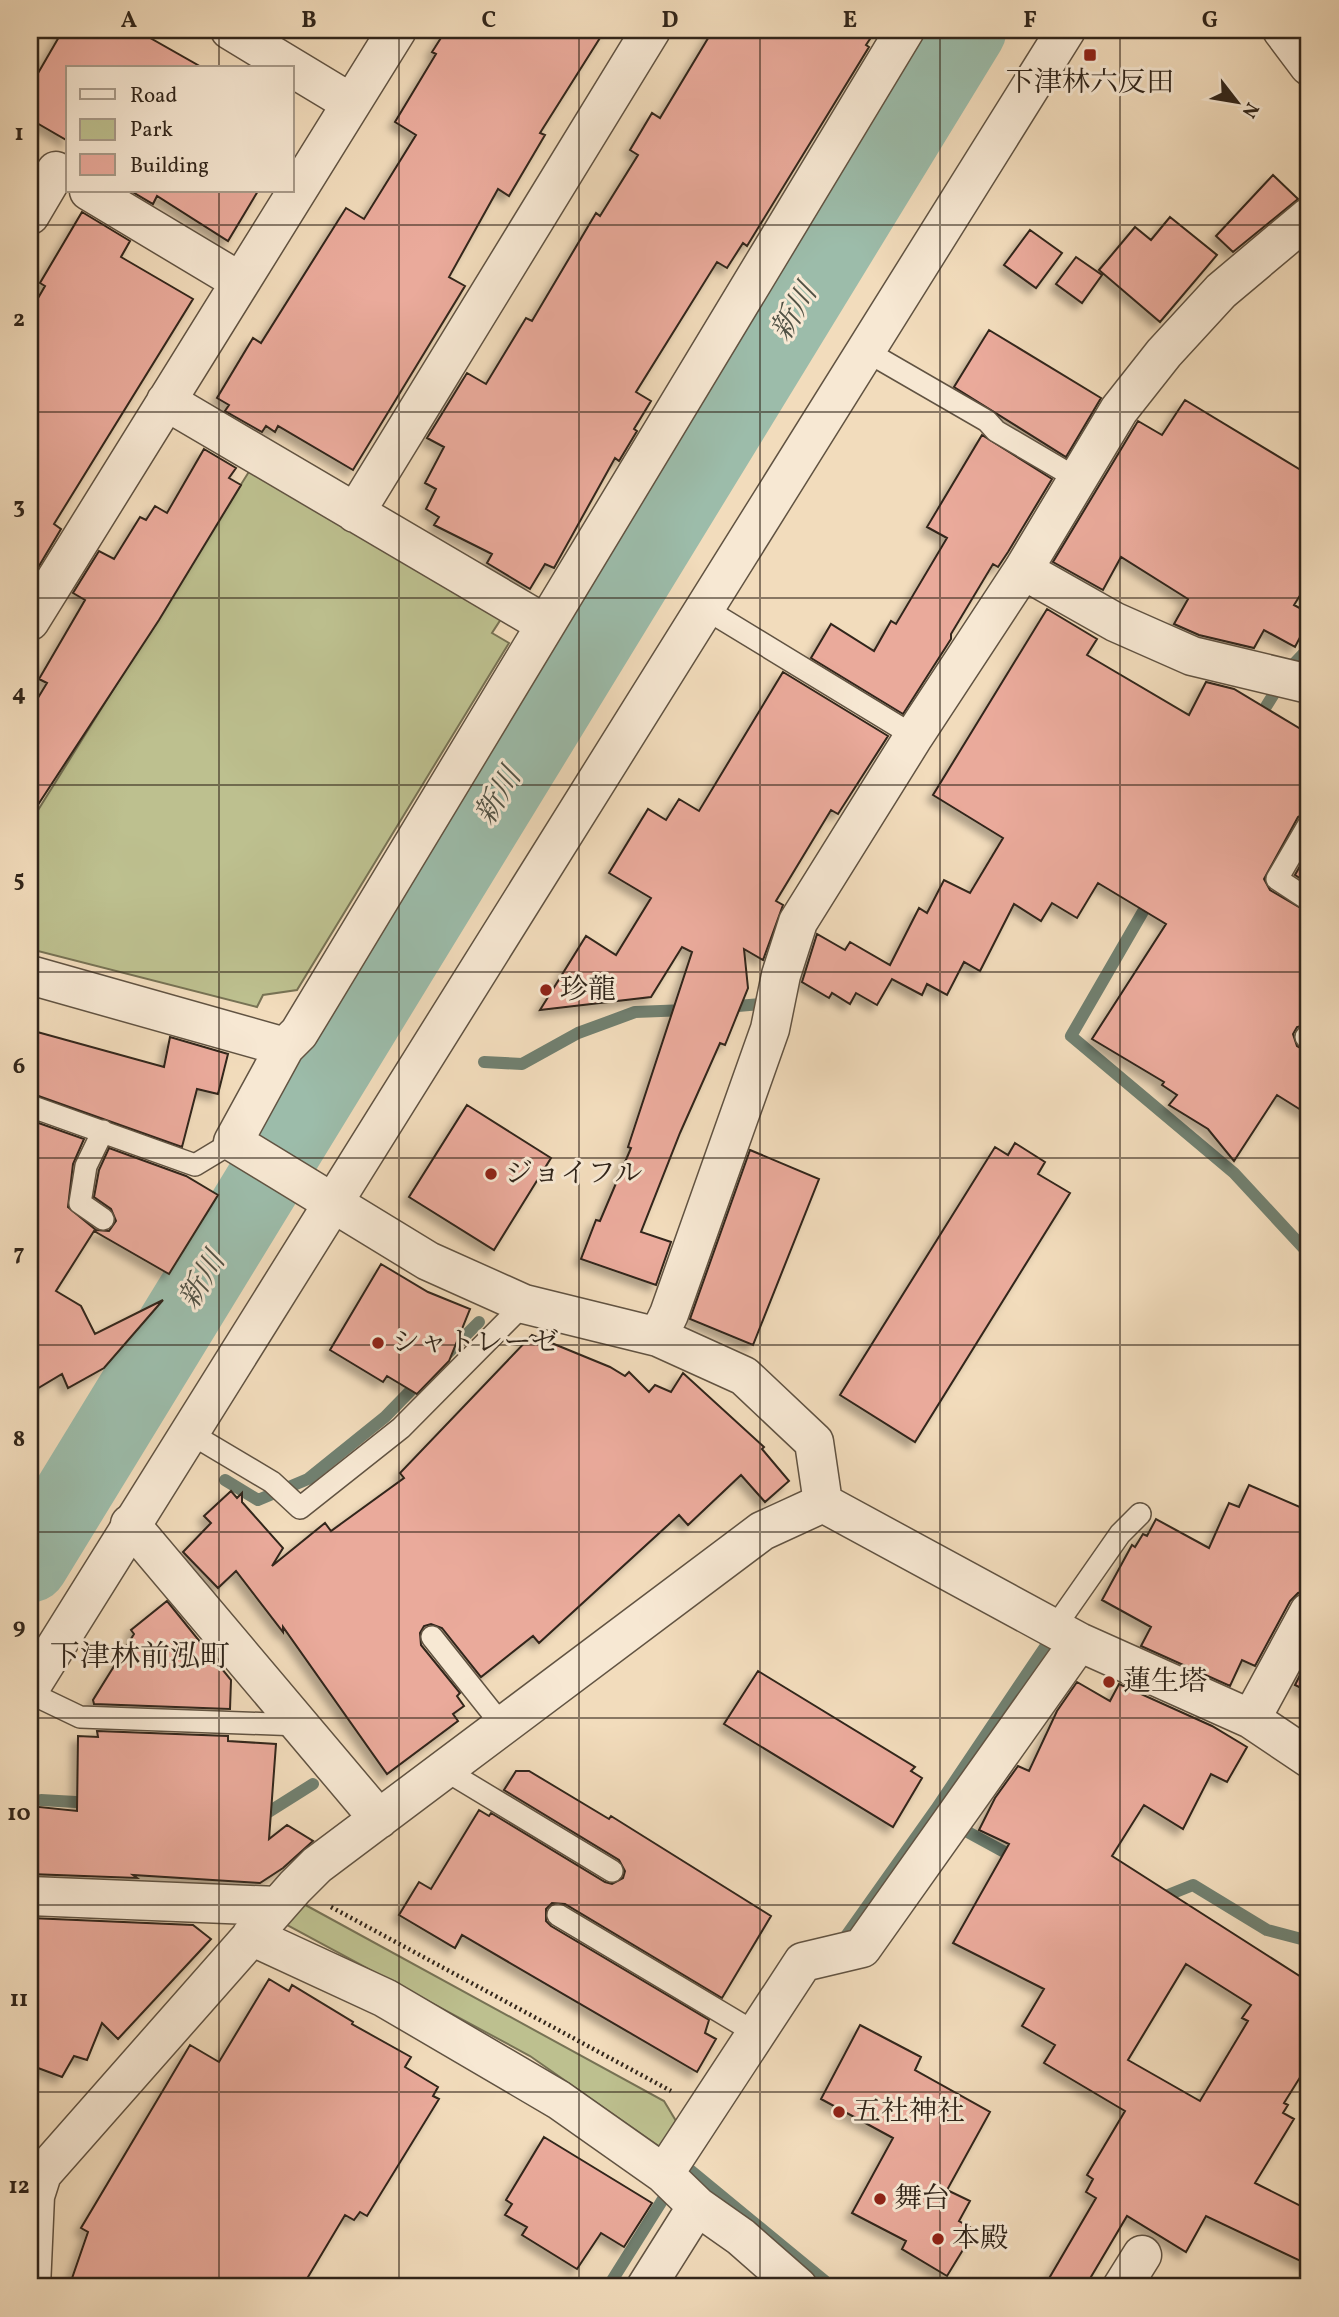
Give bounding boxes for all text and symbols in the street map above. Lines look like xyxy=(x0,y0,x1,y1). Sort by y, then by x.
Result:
text: A xyxy=(121,5,137,37)
text: B xyxy=(301,5,317,37)
text: C xyxy=(482,5,496,37)
text: D xyxy=(662,5,679,37)
text: E xyxy=(843,5,857,37)
text: F xyxy=(1023,5,1037,37)
text: G xyxy=(1202,5,1218,37)
marker: 下津林六反田 xyxy=(1082,47,1098,63)
place label: 下津林六反田 xyxy=(1006,64,1174,103)
legend xyxy=(66,66,294,192)
north arrow xyxy=(1202,66,1272,136)
text: Road xyxy=(130,82,177,111)
text: N xyxy=(1235,97,1265,123)
text: Park xyxy=(130,116,173,145)
text: 1 xyxy=(14,118,24,150)
text: Building xyxy=(130,152,209,181)
water label: 新川 xyxy=(762,274,830,350)
text: 2 xyxy=(13,304,25,336)
text: 3 xyxy=(13,491,25,523)
text: 4 xyxy=(12,678,26,710)
water label: 新川 xyxy=(466,758,534,834)
text: 5 xyxy=(13,864,25,896)
place label: 珍龍 xyxy=(560,971,616,1010)
marker: 珍龍 xyxy=(538,982,554,998)
text: 6 xyxy=(13,1051,25,1083)
place label: ジョイフル xyxy=(505,1155,642,1194)
marker: ジョイフル xyxy=(483,1166,499,1182)
text: 7 xyxy=(14,1238,25,1270)
water label: 新川 xyxy=(170,1242,238,1318)
place label: シャトレーゼ xyxy=(392,1324,559,1363)
marker: シャトレーゼ xyxy=(370,1335,386,1351)
text: 8 xyxy=(13,1424,25,1456)
text: 9 xyxy=(13,1611,25,1643)
district label: 下津林前泓町 xyxy=(50,1637,230,1679)
place label: 蓮生塔 xyxy=(1123,1663,1207,1702)
marker: 蓮生塔 xyxy=(1101,1674,1117,1690)
text: 10 xyxy=(7,1798,31,1830)
text: 11 xyxy=(10,1984,28,2016)
place label: 五社神社 xyxy=(853,2093,965,2132)
marker: 五社神社 xyxy=(831,2104,847,2120)
text: 12 xyxy=(8,2171,30,2203)
place label: 舞台 xyxy=(894,2180,950,2219)
marker: 舞台 xyxy=(872,2191,888,2207)
place label: 本殿 xyxy=(952,2220,1008,2259)
marker: 本殿 xyxy=(930,2231,946,2247)

